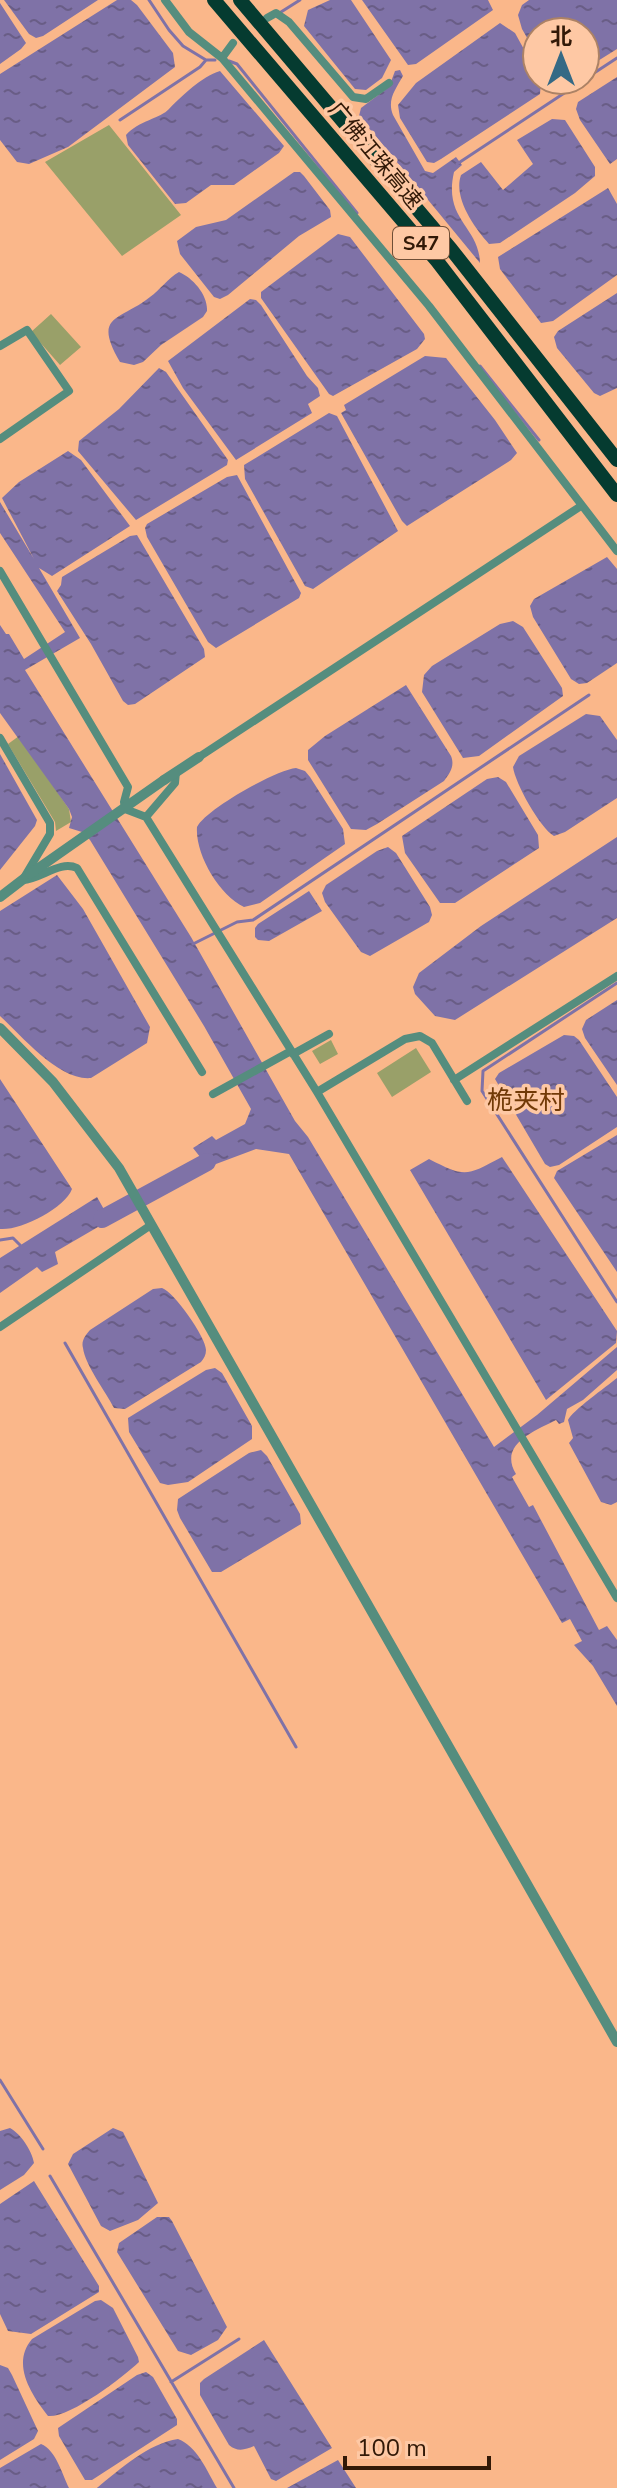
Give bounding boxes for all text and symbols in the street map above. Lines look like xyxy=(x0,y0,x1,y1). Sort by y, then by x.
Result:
north arrow xyxy=(521,16,601,96)
text: 北 xyxy=(550,22,572,52)
street label: 广佛江珠高速 xyxy=(321,95,429,216)
road number: S47 xyxy=(393,227,449,259)
district label: 桅夹村 xyxy=(487,1083,565,1118)
scale bar xyxy=(345,2420,489,2470)
text: 100 m xyxy=(357,2432,427,2464)

